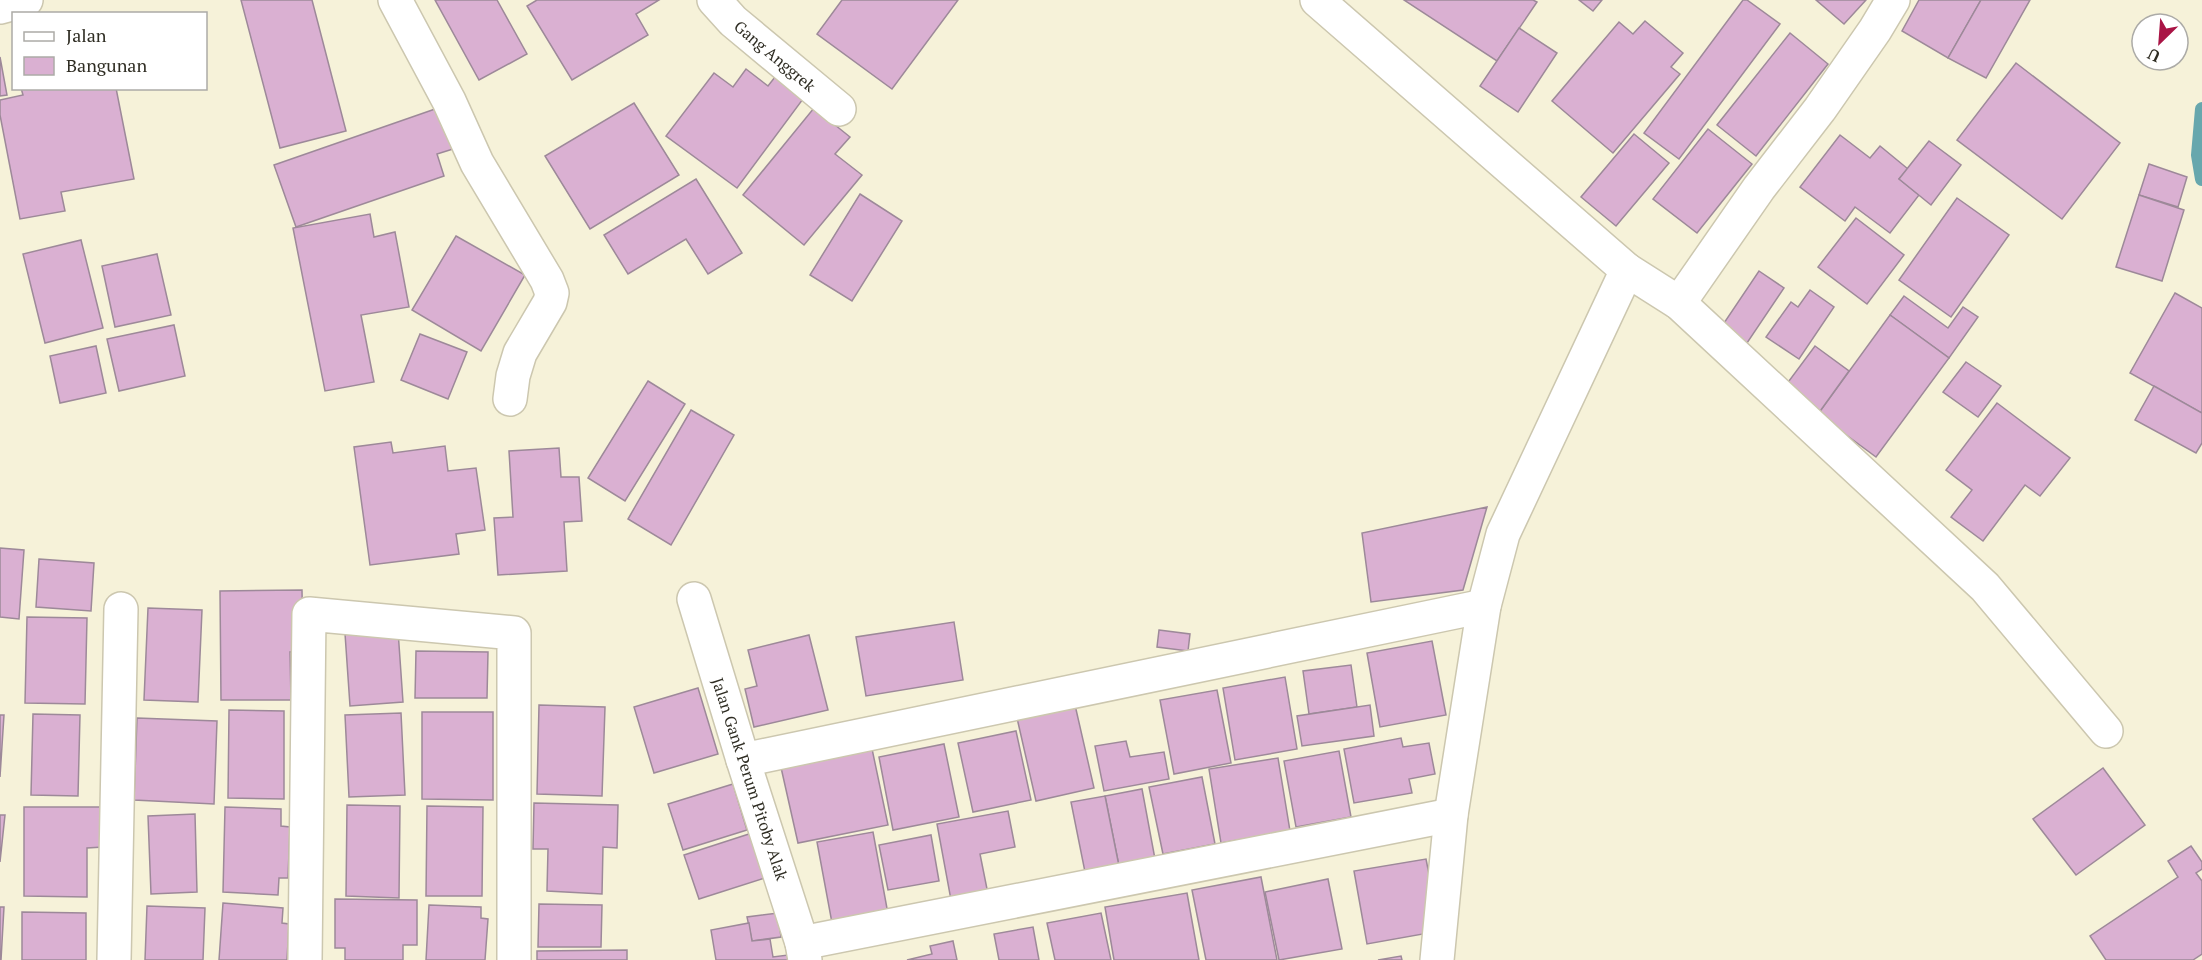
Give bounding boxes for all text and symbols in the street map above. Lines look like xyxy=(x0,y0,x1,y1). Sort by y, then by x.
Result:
legend xyxy=(12,12,207,90)
north arrow xyxy=(2130,12,2190,72)
street label: Gang Anggrek xyxy=(730,15,821,97)
text: Jalan xyxy=(66,23,107,47)
text: U xyxy=(2143,43,2163,68)
text: Bangunan xyxy=(66,53,147,77)
street label: Jalan Gank Perum Pitoby Alak xyxy=(707,675,793,884)

